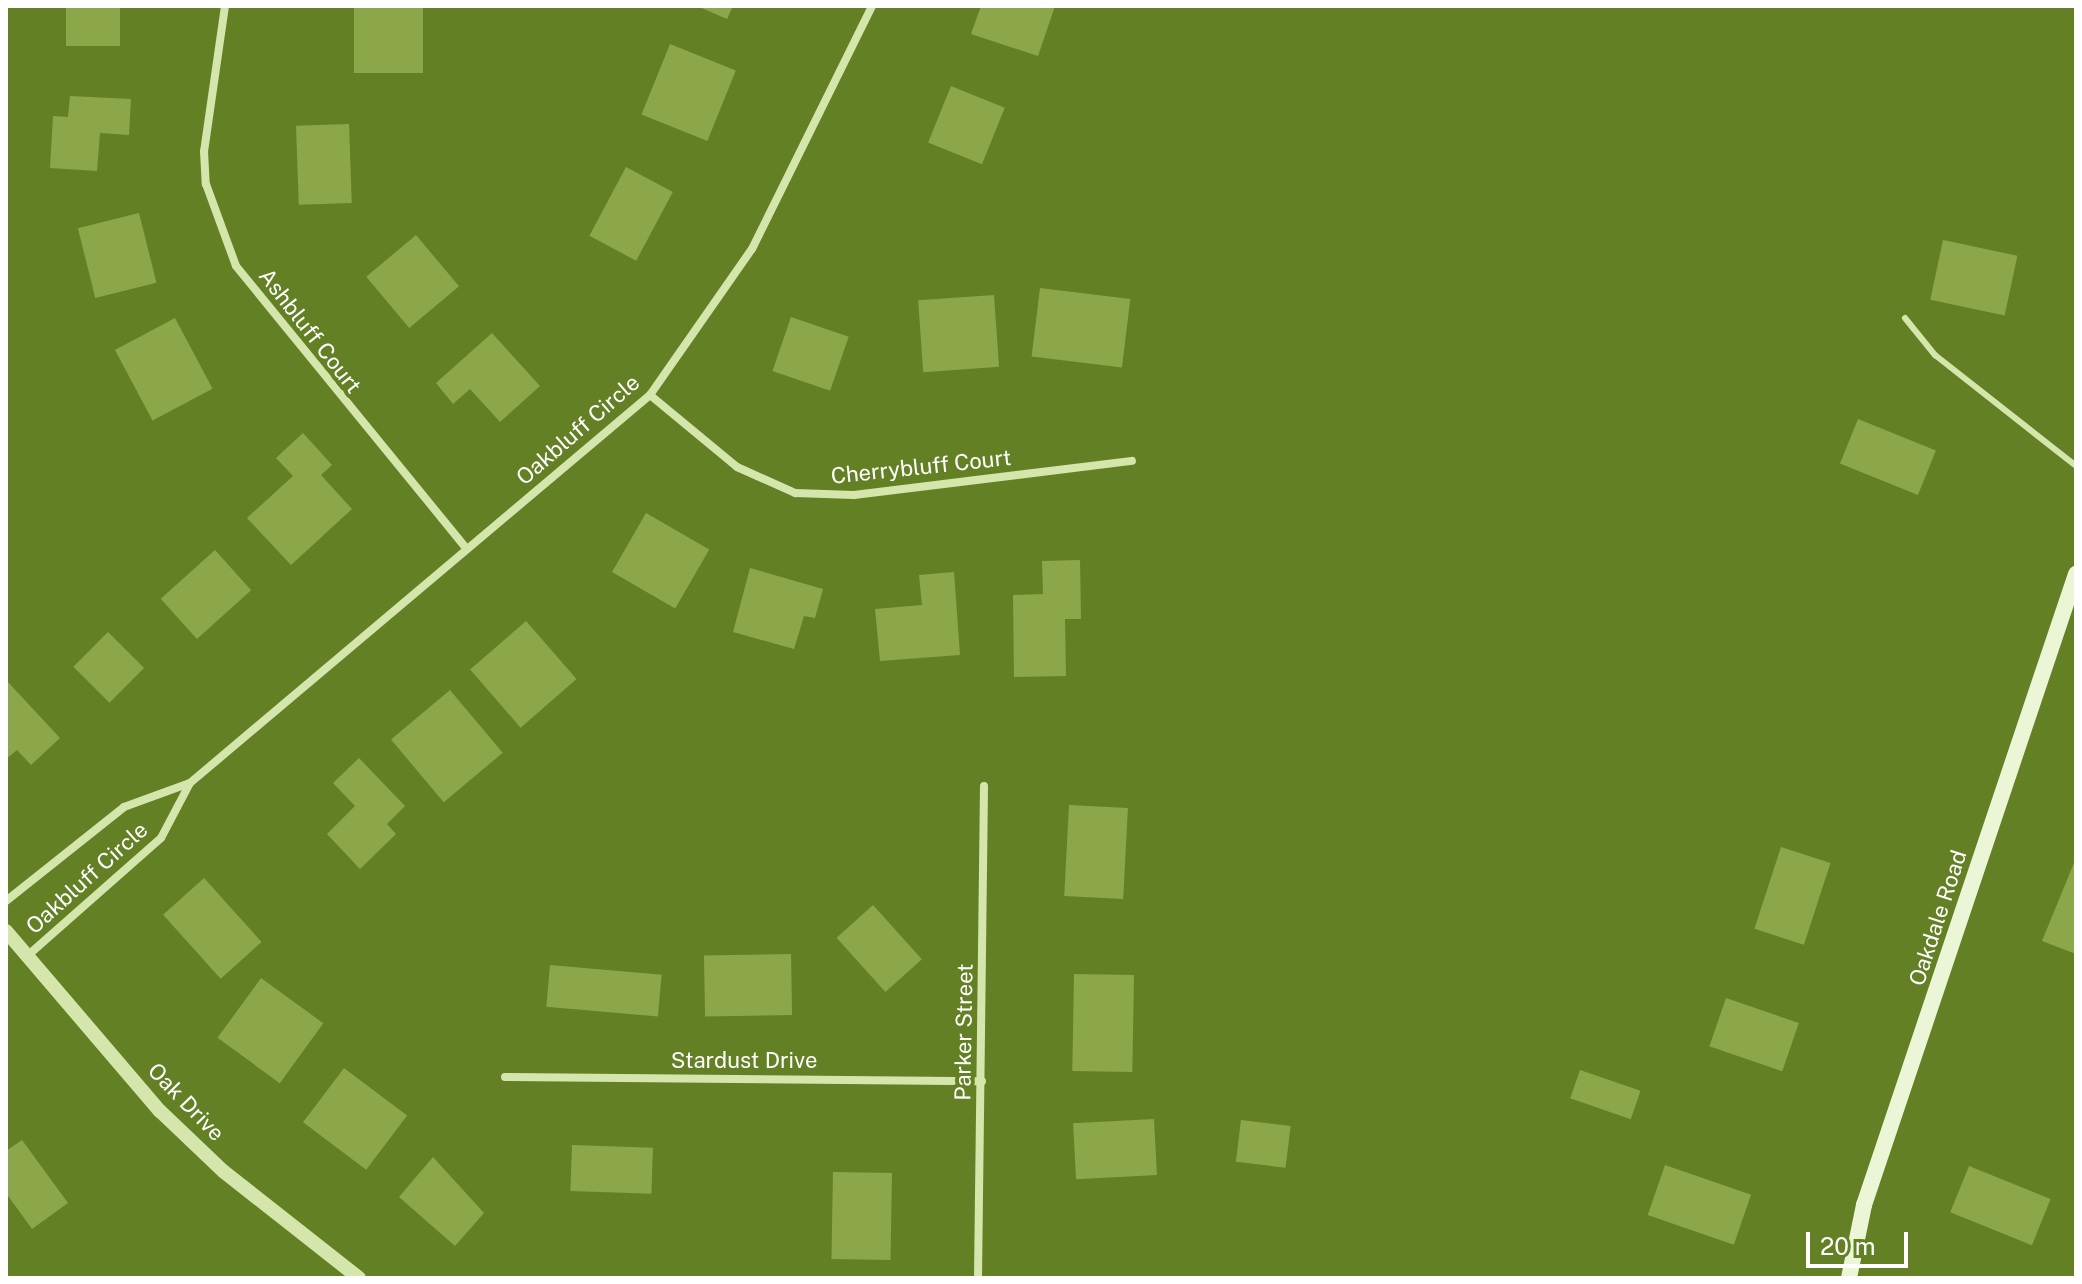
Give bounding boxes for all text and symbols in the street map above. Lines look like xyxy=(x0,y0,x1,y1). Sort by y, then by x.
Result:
street label: Ashbluff Court xyxy=(253,263,367,399)
street label: Oakbluff Circle xyxy=(511,369,645,491)
street label: Cherrybluff Court xyxy=(829,444,1013,490)
street label: Oakbluff Circle xyxy=(21,817,153,939)
street label: Oakdale Road xyxy=(1904,847,1972,989)
street label: Parker Street xyxy=(950,963,978,1101)
street label: Stardust Drive xyxy=(671,1048,817,1074)
street label: Oak Drive xyxy=(142,1057,230,1147)
scale bar xyxy=(1810,1216,1912,1266)
text: 20 m xyxy=(1820,1232,1876,1260)

